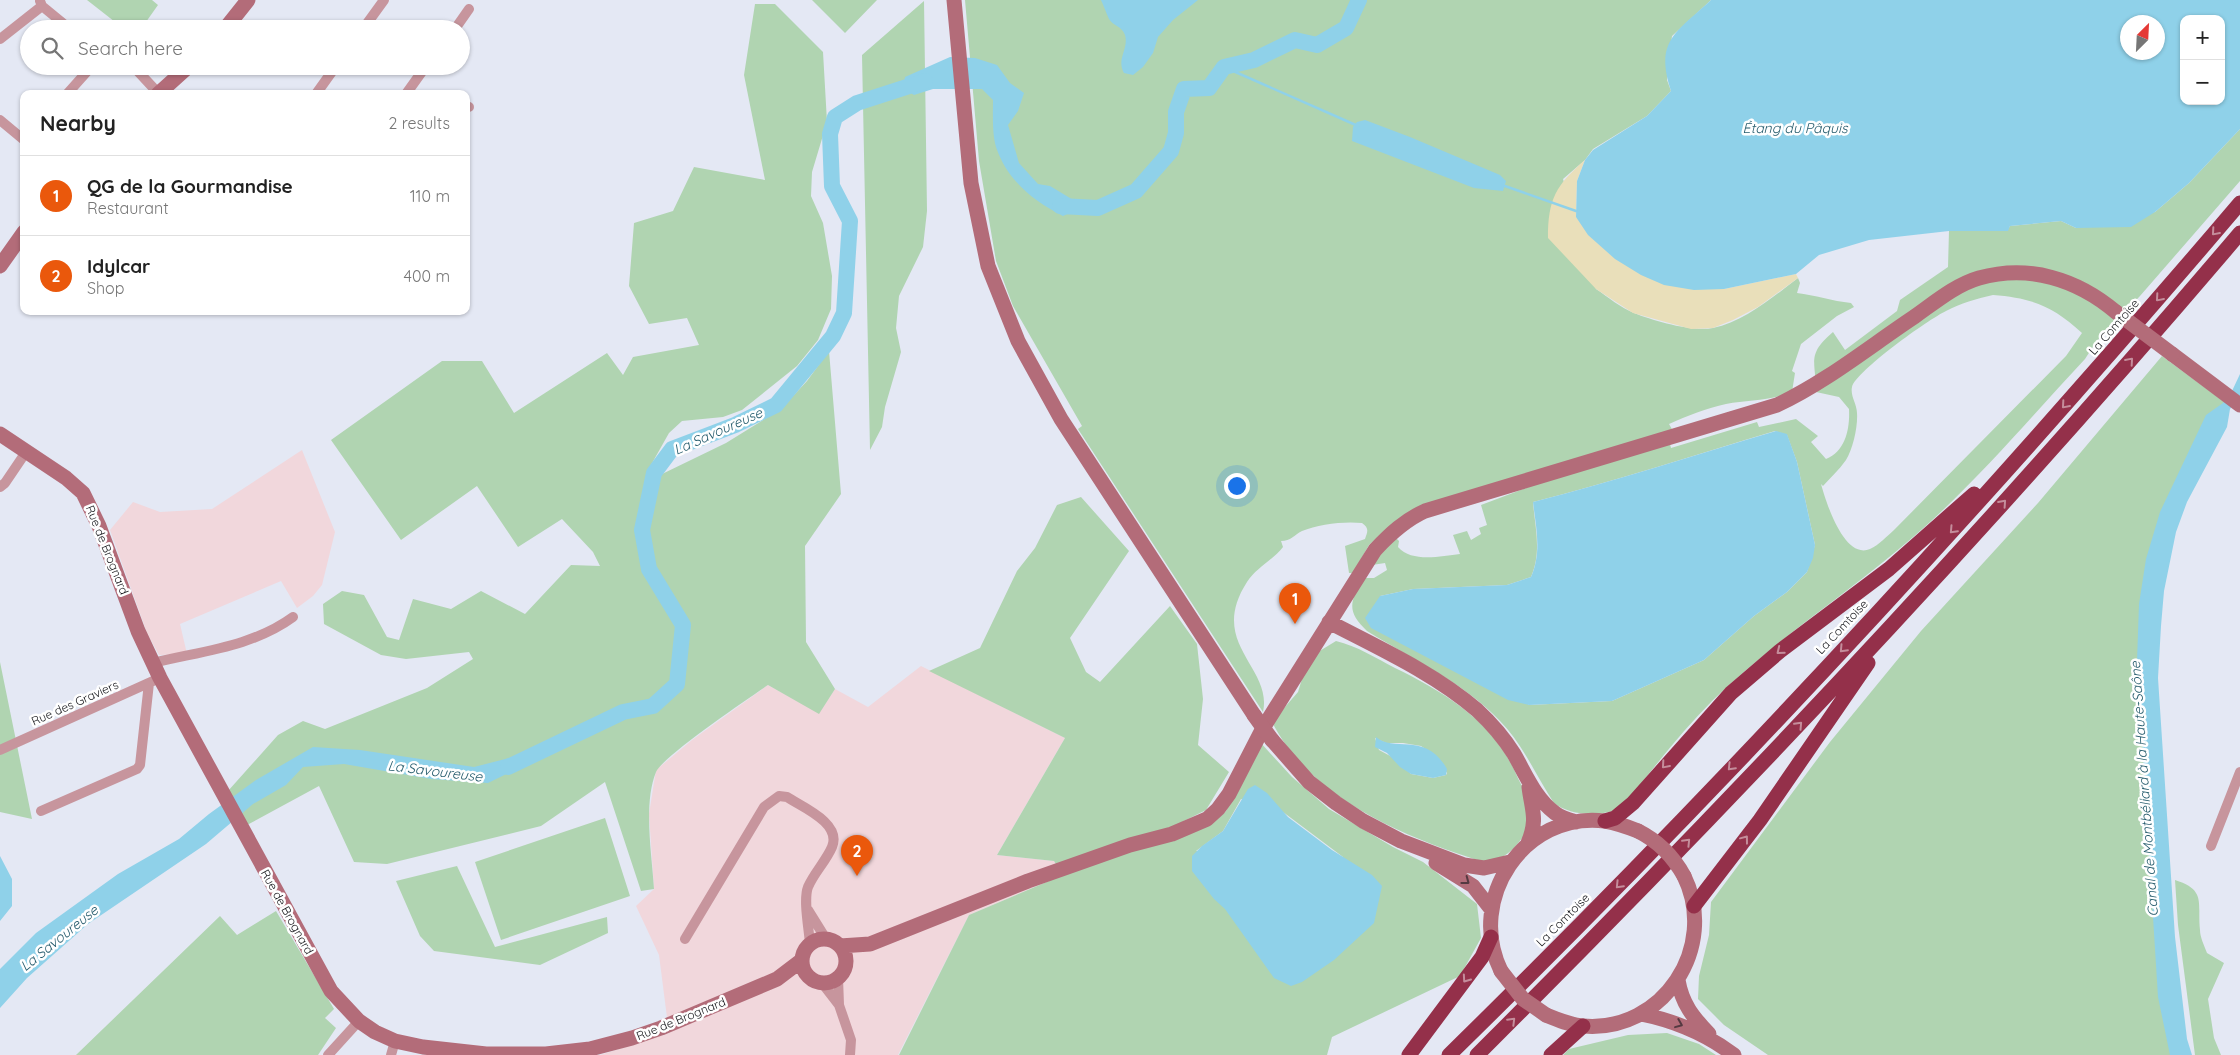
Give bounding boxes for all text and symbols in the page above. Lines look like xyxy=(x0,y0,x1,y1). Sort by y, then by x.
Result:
north arrow xyxy=(2120,15,2165,60)
map controls xyxy=(2180,15,2225,105)
button: + xyxy=(2180,15,2225,60)
search box xyxy=(20,20,470,75)
icon: search xyxy=(38,34,66,62)
text: Search here xyxy=(78,36,183,60)
button: − xyxy=(2180,60,2225,105)
text: Nearby xyxy=(40,110,116,136)
text: 2 results xyxy=(388,113,450,133)
water label: Étang du Pâquis xyxy=(1742,119,1849,137)
text: QG de la Gourmandise xyxy=(87,174,293,198)
text: 1 xyxy=(53,186,59,206)
text: 110 m xyxy=(410,186,450,206)
text: Restaurant xyxy=(87,198,169,218)
one-way arrow xyxy=(2212,227,2221,236)
text: Idylcar xyxy=(87,254,150,278)
text: 2 xyxy=(51,266,61,286)
text: 400 m xyxy=(404,266,450,286)
text: Shop xyxy=(87,278,124,298)
one-way arrow xyxy=(2156,292,2165,301)
street label: La Comtoise xyxy=(2085,295,2142,358)
one-way arrow xyxy=(2124,357,2133,366)
one-way arrow xyxy=(2062,399,2071,408)
water label: La Savoureuse xyxy=(671,403,766,459)
your location xyxy=(1224,473,1250,499)
one-way arrow xyxy=(1997,500,2006,509)
street label: Rue de Brognard xyxy=(83,503,132,597)
one-way arrow xyxy=(1950,524,1959,533)
pin: 1 xyxy=(1279,583,1311,624)
street label: La Comtoise xyxy=(1813,596,1871,657)
one-way arrow xyxy=(1840,644,1849,653)
one-way arrow xyxy=(1777,646,1786,655)
water label: Canal de Montbéliard à la Haute-Saône xyxy=(2126,660,2162,917)
street label: Rue des Graviers xyxy=(29,676,121,728)
one-way arrow xyxy=(1793,721,1802,730)
water label: La Savoureuse xyxy=(387,756,484,786)
one-way arrow xyxy=(1662,760,1671,769)
one-way arrow xyxy=(1728,762,1737,771)
pin: 2 xyxy=(841,835,873,876)
one-way arrow xyxy=(1739,835,1748,845)
one-way arrow xyxy=(1681,839,1690,848)
street label: Rue de Brognard xyxy=(258,867,317,957)
one-way arrow xyxy=(1460,875,1470,884)
one-way arrow xyxy=(1616,879,1625,888)
street label: La Comtoise xyxy=(1533,890,1593,949)
water label: La Savoureuse xyxy=(16,900,102,975)
one-way arrow xyxy=(1463,973,1472,983)
street label: Rue de Brognard xyxy=(634,994,728,1043)
one-way arrow xyxy=(1506,1017,1515,1026)
one-way arrow xyxy=(1674,1018,1683,1029)

